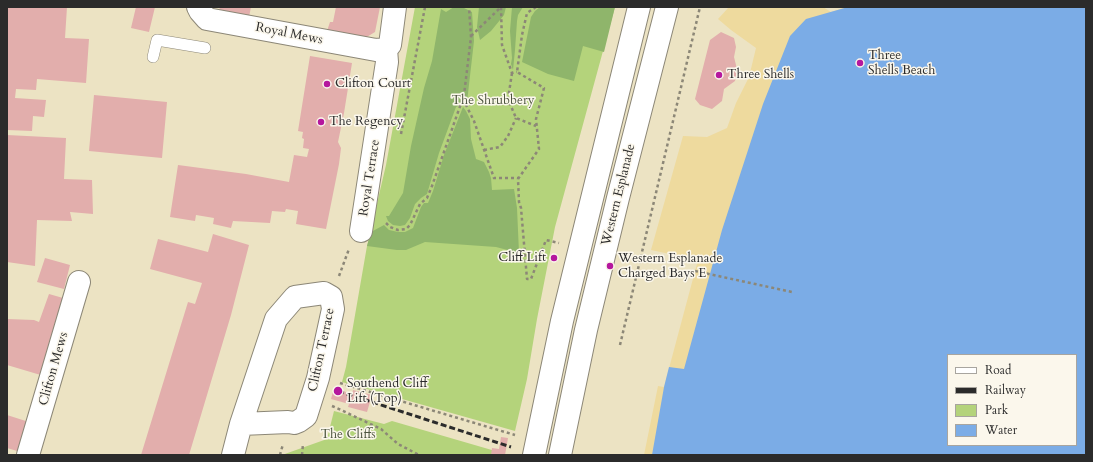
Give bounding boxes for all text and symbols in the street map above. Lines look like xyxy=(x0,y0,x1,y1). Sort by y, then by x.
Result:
street label: Royal Mews xyxy=(254,20,324,48)
place label: Three Shells Beach xyxy=(868,48,935,79)
marker: Three Shells Beach xyxy=(855,58,865,68)
place label: Three Shells xyxy=(727,67,794,83)
marker: Three Shells xyxy=(714,70,724,80)
place label: Clifton Court xyxy=(335,76,411,92)
marker: Clifton Court xyxy=(322,79,332,89)
park label: The Shrubbery xyxy=(451,93,535,109)
place label: The Regency xyxy=(329,114,403,130)
marker: The Regency xyxy=(316,117,326,127)
street label: Royal Terrace xyxy=(356,138,384,218)
street label: Western Esplanade xyxy=(599,143,639,247)
place label: Cliff Lift xyxy=(498,250,546,266)
place label: Western Esplanade Charged Bays E xyxy=(618,251,722,282)
marker: Cliff Lift xyxy=(549,253,559,263)
marker: Western Esplanade Charged Bays E xyxy=(605,261,615,271)
street label: Clifton Terrace xyxy=(306,307,338,393)
street label: Clifton Mews xyxy=(36,330,72,408)
legend xyxy=(947,354,1077,446)
text: Road xyxy=(985,362,1011,378)
place label: Southend Cliff Lift (Top) xyxy=(347,376,427,407)
text: Railway xyxy=(985,382,1026,398)
marker: Southend Cliff Lift (Top) xyxy=(332,385,344,397)
text: Park xyxy=(985,402,1008,418)
text: Water xyxy=(985,422,1017,438)
park label: The Cliffs xyxy=(320,427,376,443)

